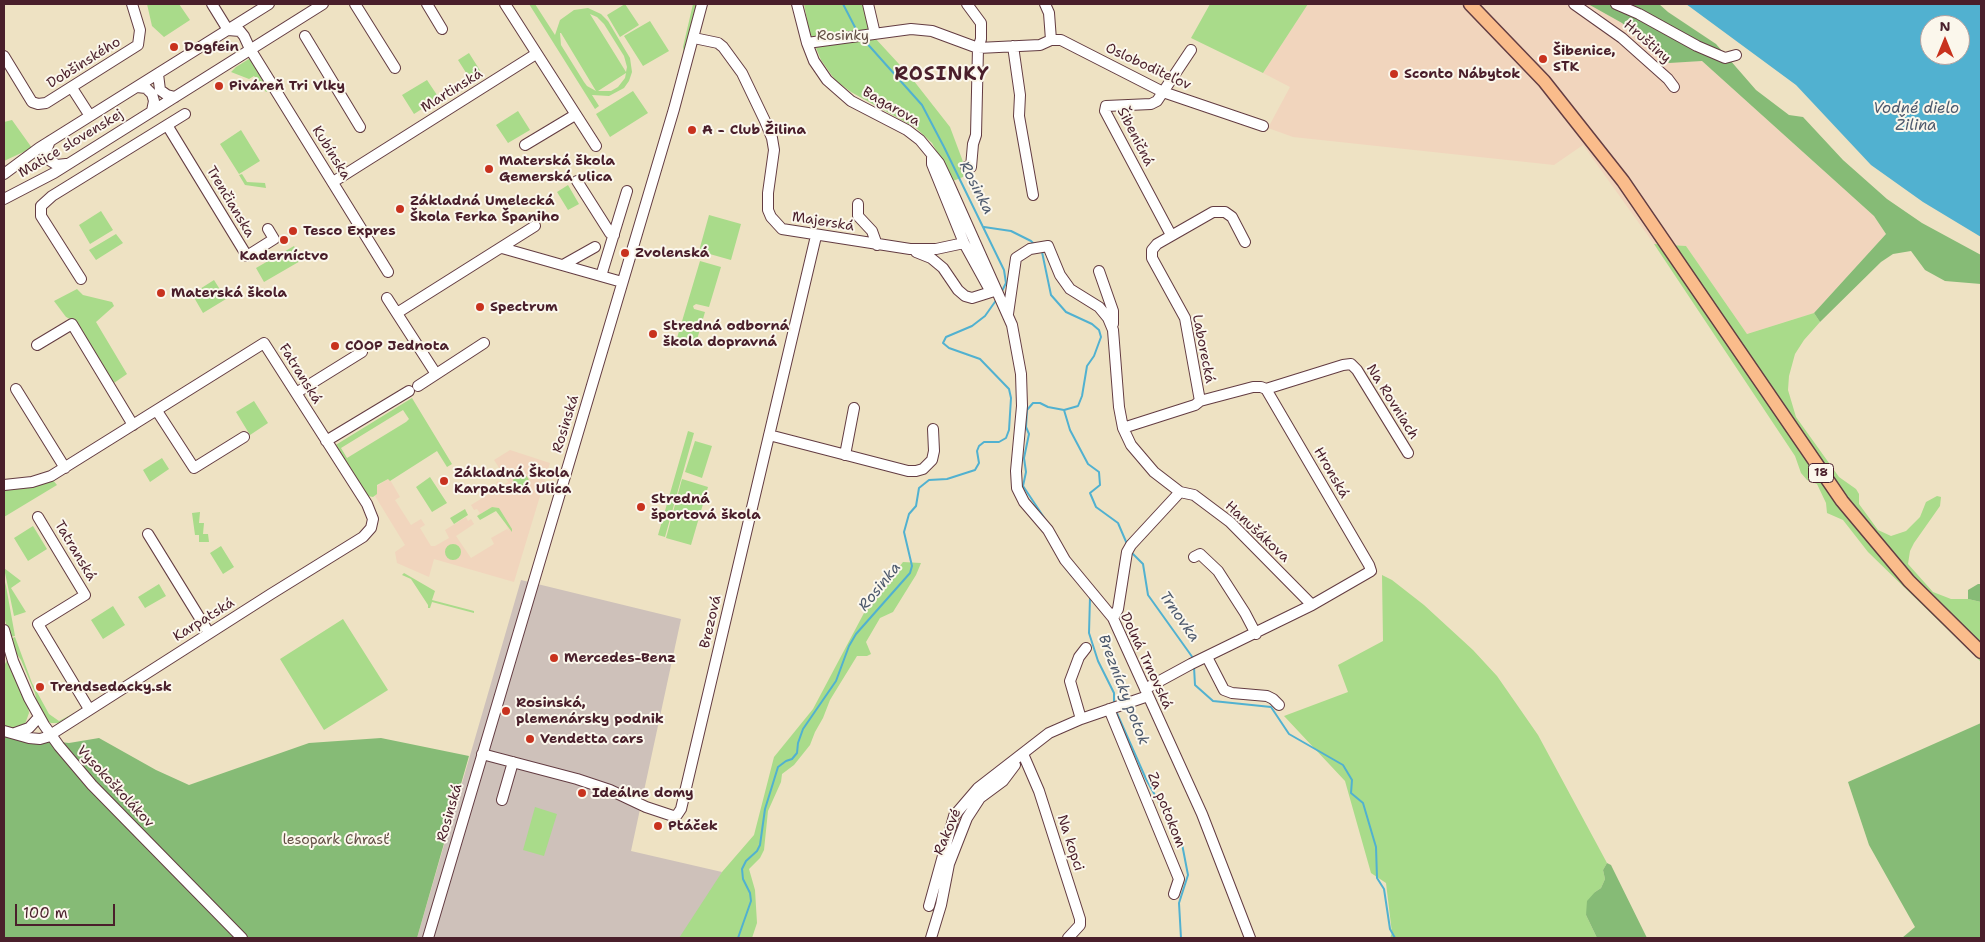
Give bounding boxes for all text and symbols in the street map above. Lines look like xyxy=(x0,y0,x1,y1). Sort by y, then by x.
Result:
north arrow xyxy=(1920,15,1970,65)
street label: Hruštiny xyxy=(1620,17,1674,67)
text: N xyxy=(1939,17,1951,35)
park label: Rosinky xyxy=(817,28,869,44)
street label: Dobšinského xyxy=(44,34,124,92)
place label: Dogfein xyxy=(184,39,239,55)
street label: Osloboditeľov xyxy=(1102,40,1194,94)
marker: Dogfein xyxy=(168,41,180,53)
place label: Šibenice, STK xyxy=(1553,43,1615,75)
marker: Šibenice, STK xyxy=(1537,53,1549,65)
district label: ROSINKY xyxy=(893,64,991,86)
street label: Martinská xyxy=(418,66,486,116)
place label: Sconto Nábytok xyxy=(1404,66,1520,82)
marker: Sconto Nábytok xyxy=(1388,68,1400,80)
place label: Piváreň Tri Vlky xyxy=(229,78,345,94)
marker: Piváreň Tri Vlky xyxy=(213,80,225,92)
street label: Bagarova xyxy=(859,84,923,130)
water label: Vodné dielo Žilina xyxy=(1873,100,1959,135)
street label: Šibeničná xyxy=(1113,105,1157,169)
street label: Matice slovenskej xyxy=(16,106,126,182)
place label: A - Club Žilina xyxy=(702,122,806,138)
street label: Kubínska xyxy=(308,123,354,183)
marker: A - Club Žilina xyxy=(686,124,698,136)
place label: Materská škola Gemerská ulica xyxy=(499,153,615,186)
water label: Rosinka xyxy=(955,158,997,218)
street label: Trenčianska xyxy=(202,163,258,241)
marker: Materská škola Gemerská ulica xyxy=(483,163,495,175)
place label: Základná Umelecká Škola Ferka Španiho xyxy=(410,193,559,226)
marker: Základná Umelecká Škola Ferka Španiho xyxy=(394,203,406,215)
street label: Majerská xyxy=(791,209,855,235)
place label: Tesco Expres xyxy=(303,223,396,239)
marker: Tesco Expres xyxy=(287,225,299,237)
marker: Kaderníctvo xyxy=(278,234,290,246)
place label: Zvolenská xyxy=(635,245,709,261)
marker: Zvolenská xyxy=(619,247,631,259)
place label: Kaderníctvo xyxy=(240,248,328,264)
place label: Materská škola xyxy=(171,285,287,301)
marker: Materská škola xyxy=(155,287,167,299)
place label: Spectrum xyxy=(490,299,558,315)
marker: Spectrum xyxy=(474,301,486,313)
street label: Laborecká xyxy=(1188,313,1218,385)
place label: Stredná odborná škola dopravná xyxy=(663,318,789,351)
marker: Stredná odborná škola dopravná xyxy=(647,328,659,340)
place label: COOP Jednota xyxy=(345,338,449,354)
marker: COOP Jednota xyxy=(329,340,341,352)
street label: Fatranská xyxy=(275,341,325,407)
street label: Na Rovniach xyxy=(1362,361,1422,443)
street label: Rosinská xyxy=(549,393,583,455)
street label: Hronská xyxy=(1310,445,1352,501)
road number: 18 xyxy=(1808,463,1834,482)
place label: Základná Škola Karpatská Ulica xyxy=(454,465,571,498)
marker: Základná Škola Karpatská Ulica xyxy=(438,475,450,487)
place label: Stredná športová škola xyxy=(651,491,761,524)
street label: Hanušákova xyxy=(1221,498,1293,566)
marker: Stredná športová škola xyxy=(635,501,647,513)
street label: Tatranská xyxy=(50,518,100,584)
water label: Rosinka xyxy=(855,559,905,615)
water label: Trnovka xyxy=(1155,588,1203,646)
street label: Brezová xyxy=(697,594,725,650)
street label: Karpatská xyxy=(170,595,238,645)
street label: Dolná Trnovská xyxy=(1116,610,1176,712)
water label: Breznícky potok xyxy=(1094,632,1152,748)
place label: Mercedes-Benz xyxy=(564,650,676,666)
marker: Mercedes-Benz xyxy=(548,652,560,664)
place label: Trendsedacky.sk xyxy=(50,679,172,695)
marker: Trendsedacky.sk xyxy=(34,681,46,693)
place label: Rosinská, plemenársky podnik xyxy=(516,695,664,728)
marker: Rosinská, plemenársky podnik xyxy=(500,705,512,717)
place label: Vendetta cars xyxy=(540,731,643,747)
marker: Vendetta cars xyxy=(524,733,536,745)
street label: Vysokoškolákov xyxy=(73,742,157,832)
street label: Za potokom xyxy=(1143,770,1189,850)
street label: Rosinská xyxy=(434,782,466,844)
place label: Ideálne domy xyxy=(592,785,694,801)
marker: Ideálne domy xyxy=(576,787,588,799)
street label: Rakové xyxy=(931,806,965,858)
street label: Na kopci xyxy=(1053,813,1087,873)
place label: Ptáček xyxy=(668,818,718,834)
marker: Ptáček xyxy=(652,820,664,832)
park label: lesopark Chrasť xyxy=(283,832,389,848)
scale bar xyxy=(18,894,118,926)
text: 100 m xyxy=(23,903,68,923)

